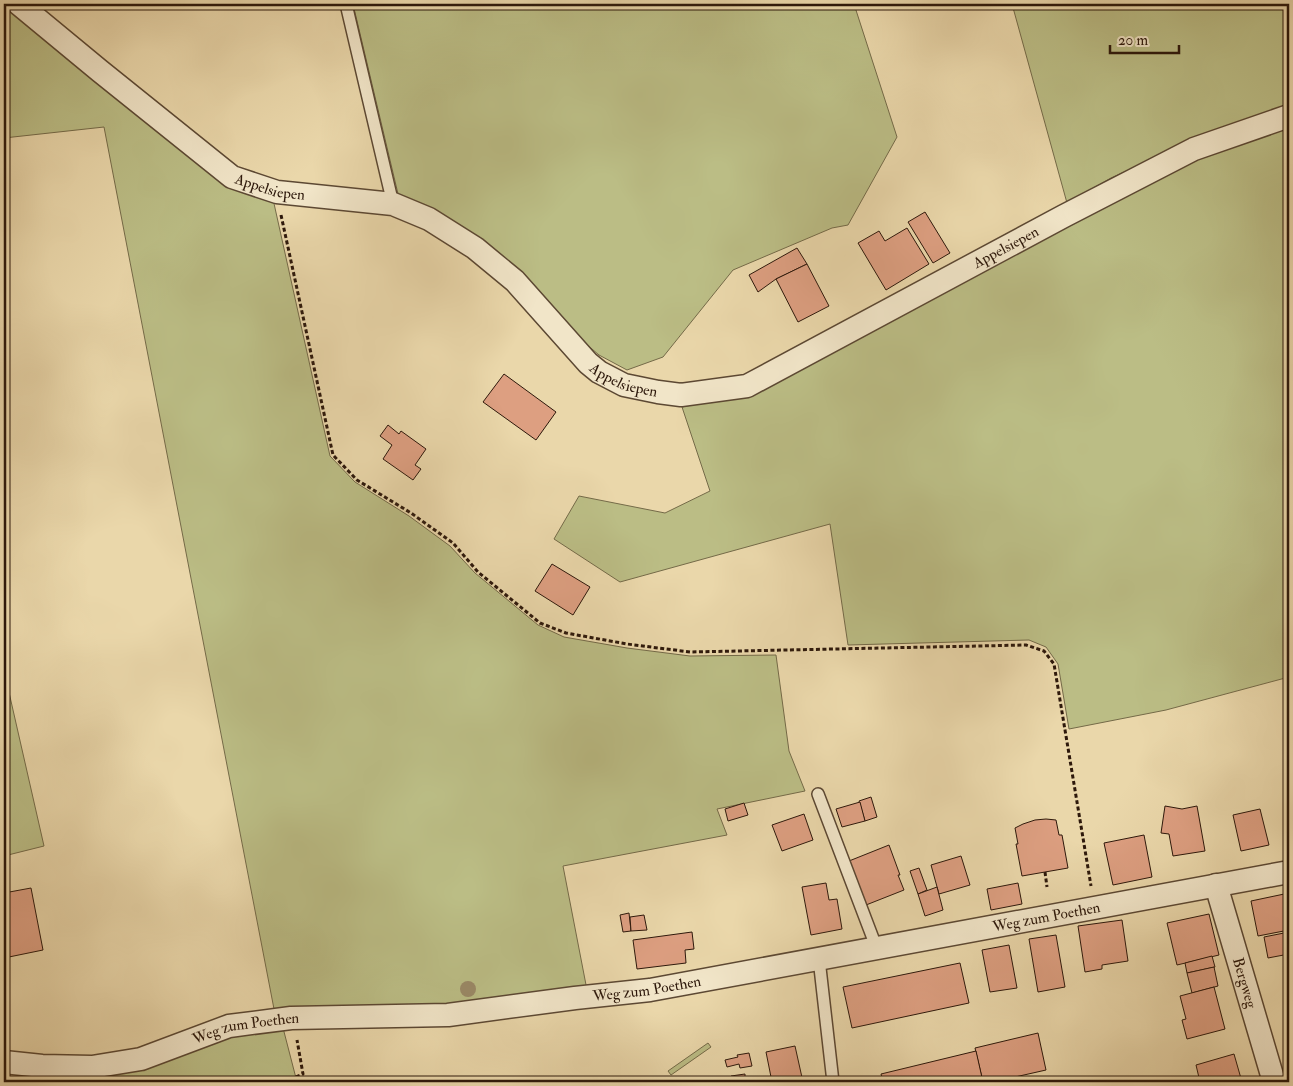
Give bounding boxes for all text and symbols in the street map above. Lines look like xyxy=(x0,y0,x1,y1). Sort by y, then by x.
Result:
scale bar xyxy=(1110,22,1179,54)
text: 20 m xyxy=(1118,31,1148,50)
street label: Appelsiepen xyxy=(231,169,306,205)
street label: Appelsiepen xyxy=(969,222,1042,274)
street label: Appelsiepen xyxy=(584,358,659,402)
street label: Weg zum Poethen xyxy=(990,898,1102,937)
street label: Bergweg xyxy=(1228,955,1261,1011)
street label: Weg zum Poethen xyxy=(591,972,703,1006)
street label: Weg zum Poethen xyxy=(189,1009,300,1049)

